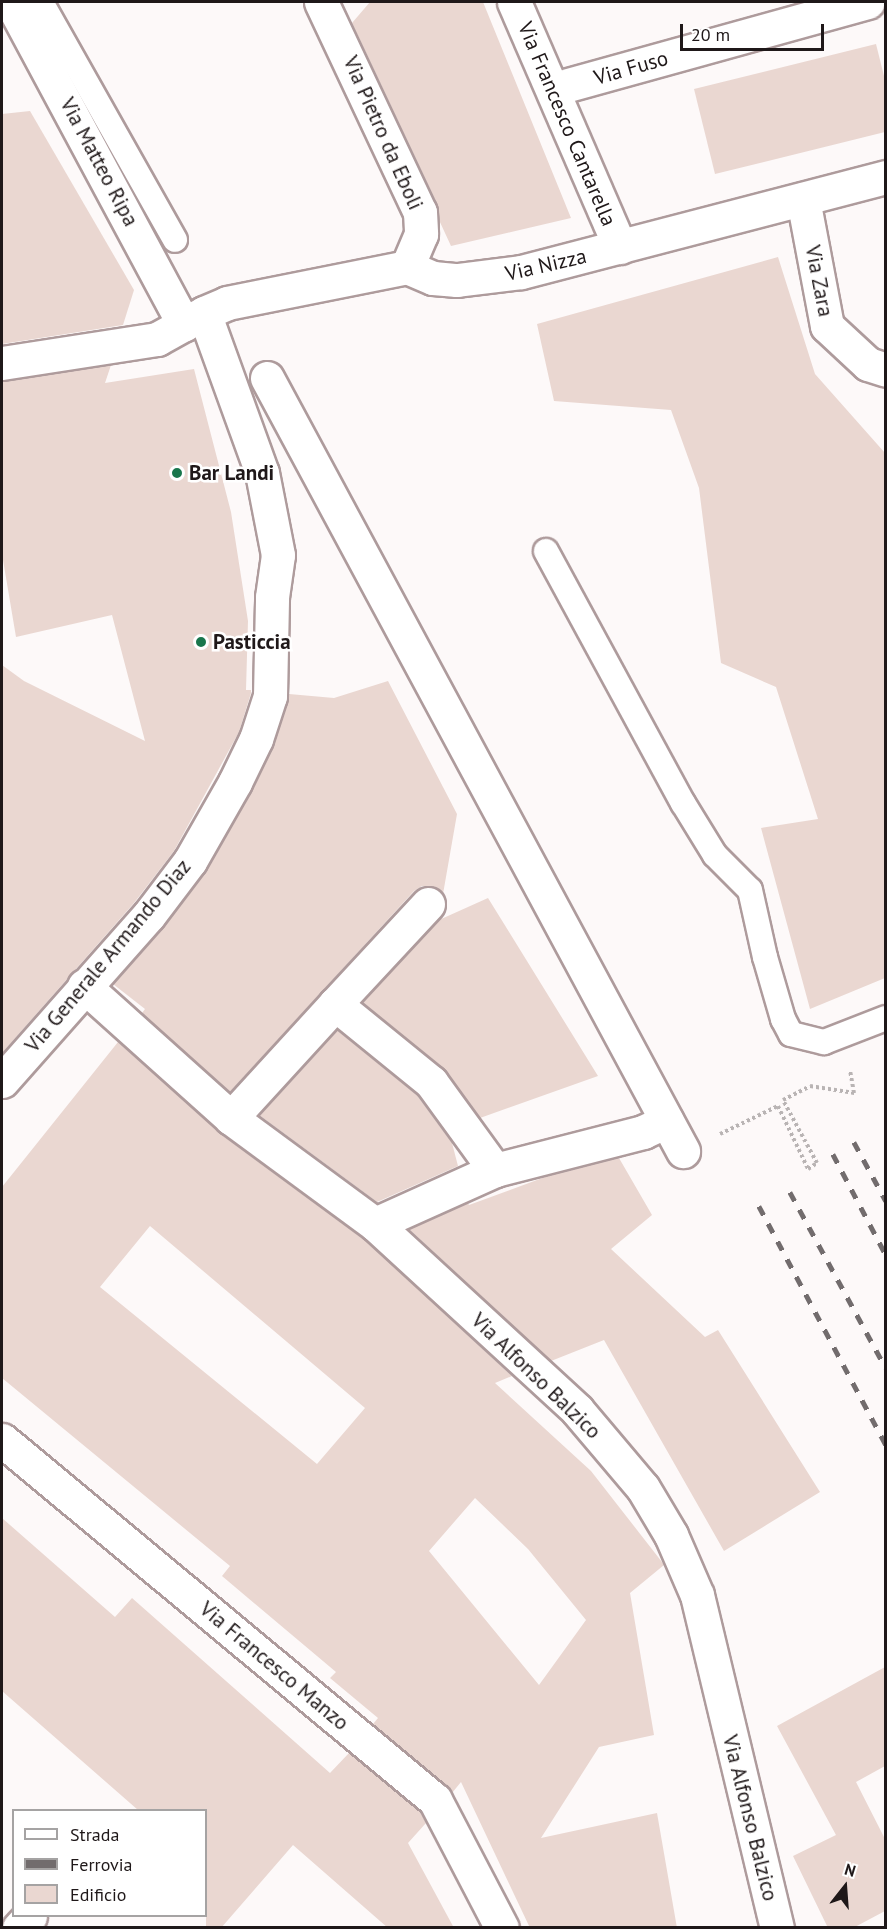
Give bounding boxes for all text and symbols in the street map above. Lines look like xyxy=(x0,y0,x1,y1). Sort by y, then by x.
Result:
scale bar xyxy=(683,12,827,50)
street label: Via Francesco Cantarella xyxy=(513,18,621,230)
text: 20 m xyxy=(691,23,730,46)
street label: Via Fuso xyxy=(591,45,671,91)
street label: Via Pietro da Eboli xyxy=(338,52,428,214)
street label: Via Matteo Ripa xyxy=(55,93,143,231)
street label: Via Nizza xyxy=(503,243,589,287)
street label: Via Zara xyxy=(800,243,838,319)
place label: Bar Landi xyxy=(189,460,274,486)
marker: Bar Landi xyxy=(170,466,184,480)
place label: Pasticcia xyxy=(213,629,291,655)
marker: Pasticcia xyxy=(194,635,208,649)
street label: Via Generale Armando Diaz xyxy=(20,854,196,1058)
street label: Via Alfonso Balzico xyxy=(466,1308,606,1444)
street label: Via Francesco Manzo xyxy=(194,1596,354,1736)
street label: Via Alfonso Balzico xyxy=(717,1732,783,1904)
legend xyxy=(12,1809,207,1917)
text: Strada xyxy=(70,1823,119,1846)
text: Ferrovia xyxy=(70,1853,133,1876)
north arrow xyxy=(815,1857,875,1917)
text: N xyxy=(842,1859,858,1881)
text: Edificio xyxy=(70,1883,126,1906)

